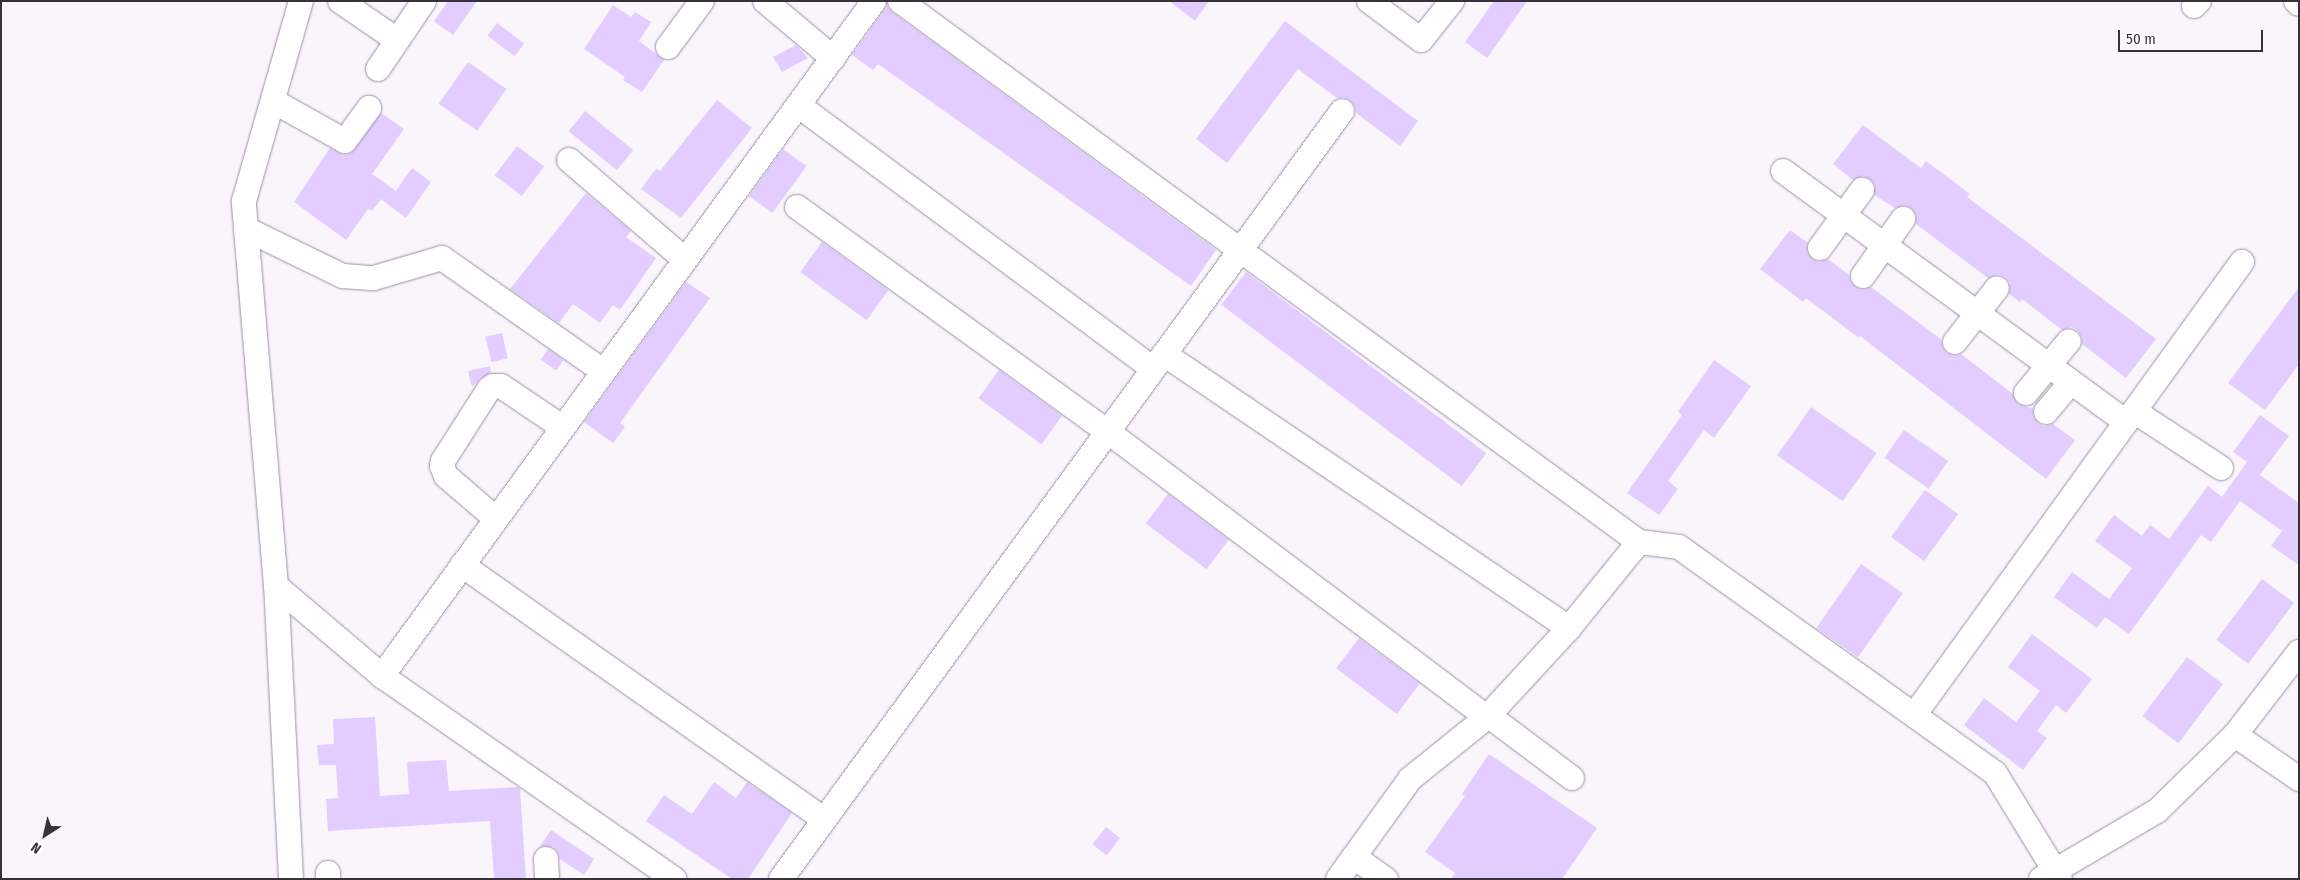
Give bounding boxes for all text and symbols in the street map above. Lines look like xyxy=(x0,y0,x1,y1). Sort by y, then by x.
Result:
scale bar xyxy=(2120,20,2265,52)
text: 50 m xyxy=(2126,30,2156,48)
north arrow xyxy=(20,810,70,860)
text: N xyxy=(28,838,44,857)

